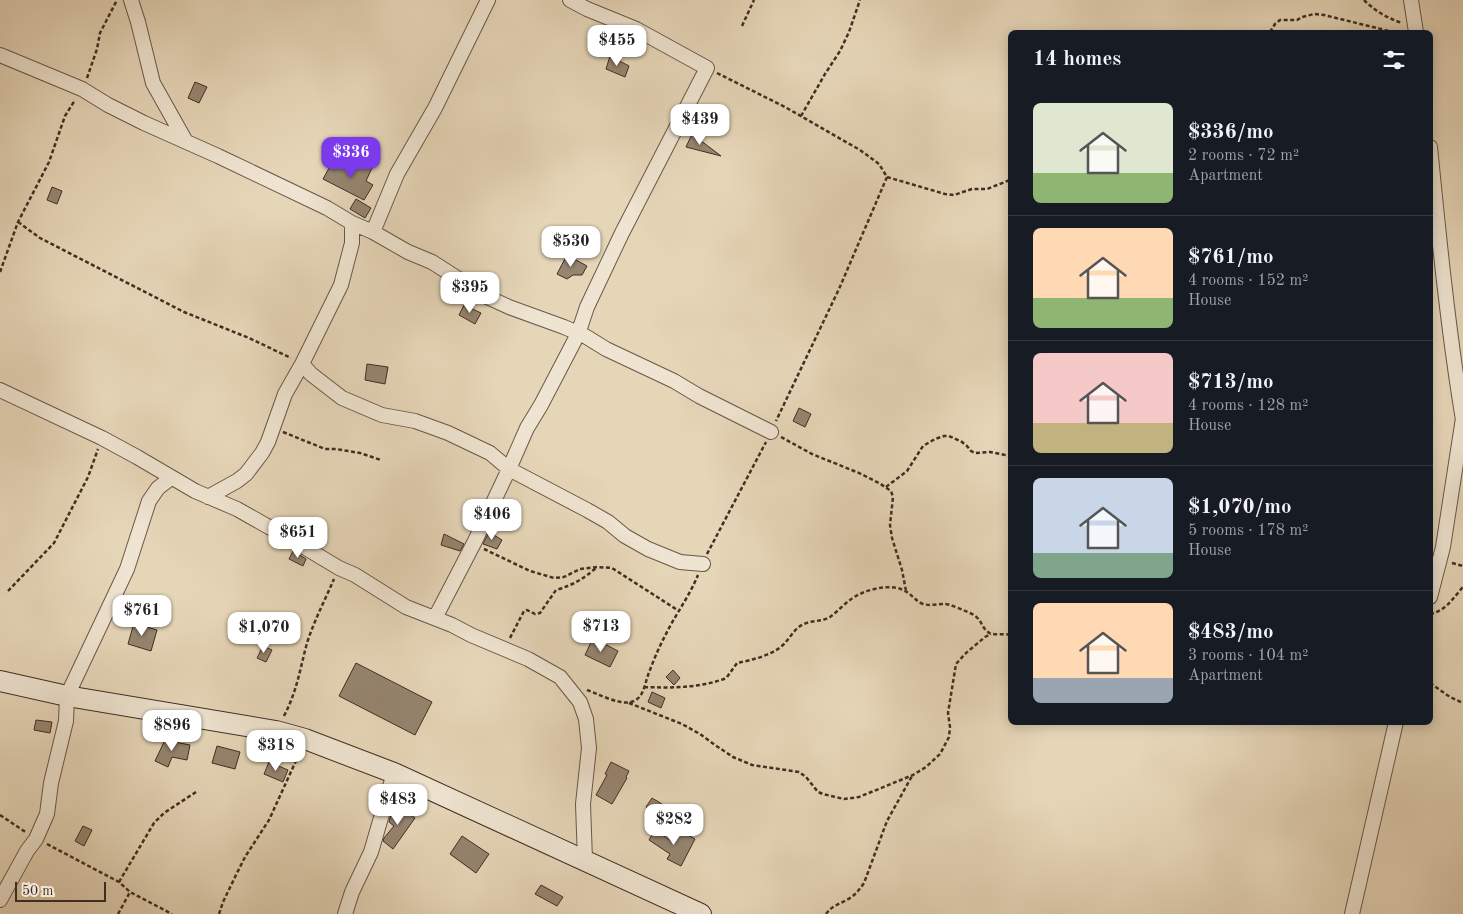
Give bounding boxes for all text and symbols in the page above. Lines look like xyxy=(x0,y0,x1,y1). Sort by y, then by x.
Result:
pin: $455 xyxy=(587,24,647,67)
text: $455 xyxy=(598,33,636,49)
icon: filters xyxy=(1380,46,1408,74)
text: 14 homes xyxy=(1033,49,1121,70)
pin: $439 xyxy=(670,104,730,146)
text: $439 xyxy=(681,112,719,128)
text: $336/mo xyxy=(1188,122,1274,143)
icon: home xyxy=(1073,123,1133,183)
pin: $336 xyxy=(321,136,381,179)
text: $336 xyxy=(332,145,370,161)
text: 2 rooms · 72 m² xyxy=(1188,148,1299,164)
text: Apartment xyxy=(1188,168,1263,184)
pin: $530 xyxy=(541,226,601,268)
text: $530 xyxy=(552,234,590,250)
text: $761/mo xyxy=(1188,247,1274,268)
icon: home xyxy=(1073,248,1133,308)
pin: $395 xyxy=(440,272,500,314)
text: 4 rooms · 152 m² xyxy=(1188,273,1308,289)
text: $395 xyxy=(451,280,489,296)
text: House xyxy=(1188,293,1231,309)
text: $713/mo xyxy=(1188,372,1274,393)
icon: home xyxy=(1073,373,1133,433)
text: 4 rooms · 128 m² xyxy=(1188,398,1308,414)
text: House xyxy=(1188,418,1231,434)
text: $1,070/mo xyxy=(1188,497,1292,518)
pin: $406 xyxy=(462,498,522,541)
icon: home xyxy=(1073,498,1133,558)
text: $406 xyxy=(473,507,511,523)
pin: $651 xyxy=(268,516,328,559)
text: 5 rooms · 178 m² xyxy=(1188,523,1308,539)
text: $651 xyxy=(279,525,317,541)
text: House xyxy=(1188,543,1231,559)
pin: $761 xyxy=(112,594,172,637)
text: $761 xyxy=(123,603,161,619)
pin: $713 xyxy=(571,610,631,653)
pin: $1,070 xyxy=(223,612,305,654)
text: $713 xyxy=(582,619,620,635)
text: $1,070 xyxy=(239,620,289,636)
text: $483/mo xyxy=(1188,622,1274,643)
icon: home xyxy=(1073,623,1133,683)
text: 3 rooms · 104 m² xyxy=(1188,648,1308,664)
text: Apartment xyxy=(1188,668,1263,684)
pin: $896 xyxy=(142,710,202,752)
text: $896 xyxy=(153,718,191,734)
pin: $318 xyxy=(246,730,306,772)
text: $318 xyxy=(257,738,295,754)
pin: $483 xyxy=(368,784,428,826)
text: $483 xyxy=(379,792,417,808)
pin: $282 xyxy=(644,804,704,846)
text: $282 xyxy=(655,812,693,828)
scale bar xyxy=(15,879,106,902)
text: 50 m xyxy=(22,884,53,898)

